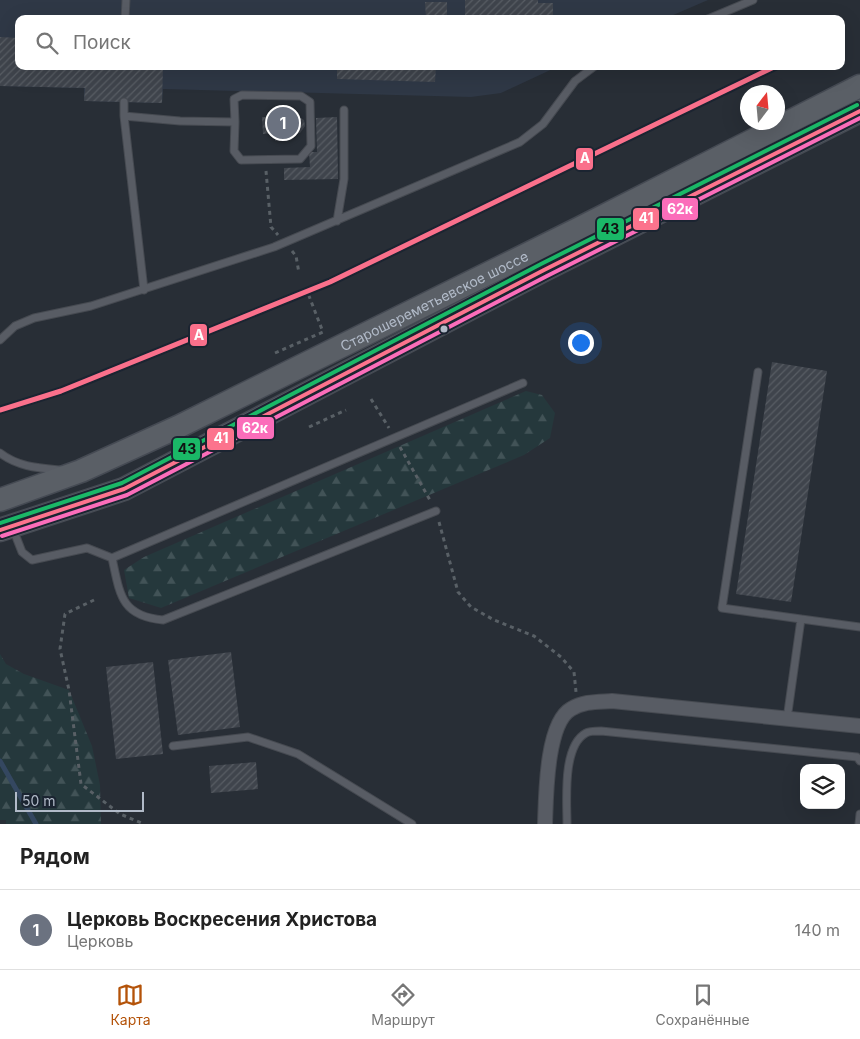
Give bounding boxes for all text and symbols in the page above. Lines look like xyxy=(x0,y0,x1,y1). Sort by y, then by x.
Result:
search box xyxy=(15,15,845,70)
icon: search xyxy=(33,29,61,57)
text: Поиск xyxy=(73,31,131,54)
north arrow xyxy=(740,85,785,130)
pin: 1 xyxy=(267,104,299,142)
line badge: A xyxy=(575,147,594,171)
text: A xyxy=(580,149,591,166)
line badge: 62к xyxy=(661,197,699,221)
text: 62к xyxy=(667,200,694,217)
line badge: 41 xyxy=(632,207,660,231)
text: 41 xyxy=(639,209,653,226)
line badge: 43 xyxy=(596,217,625,241)
text: 43 xyxy=(601,220,619,237)
street label: Старошереметьевское шоссе xyxy=(337,247,531,354)
line badge: A xyxy=(189,323,208,347)
unlabelled marker xyxy=(439,324,449,334)
text: A xyxy=(194,326,205,343)
your location xyxy=(568,330,594,356)
line badge: 62к xyxy=(236,416,275,440)
text: 62к xyxy=(242,419,269,436)
line badge: 41 xyxy=(206,427,235,451)
text: 41 xyxy=(214,429,228,446)
line badge: 43 xyxy=(172,437,201,461)
text: 43 xyxy=(178,440,196,457)
map controls xyxy=(800,764,845,809)
button: layers xyxy=(800,764,845,809)
scale bar xyxy=(15,789,144,812)
text: 50 m xyxy=(22,792,56,809)
text: Рядом xyxy=(20,844,90,869)
text: Церковь Воскресения Христова xyxy=(67,908,377,931)
text: 1 xyxy=(33,920,39,940)
text: 140 m xyxy=(795,920,840,940)
text: Церковь xyxy=(67,931,134,951)
tab: Карта xyxy=(110,981,151,1028)
tab: Маршрут xyxy=(371,981,435,1028)
tab: Сохранённые xyxy=(656,981,750,1028)

